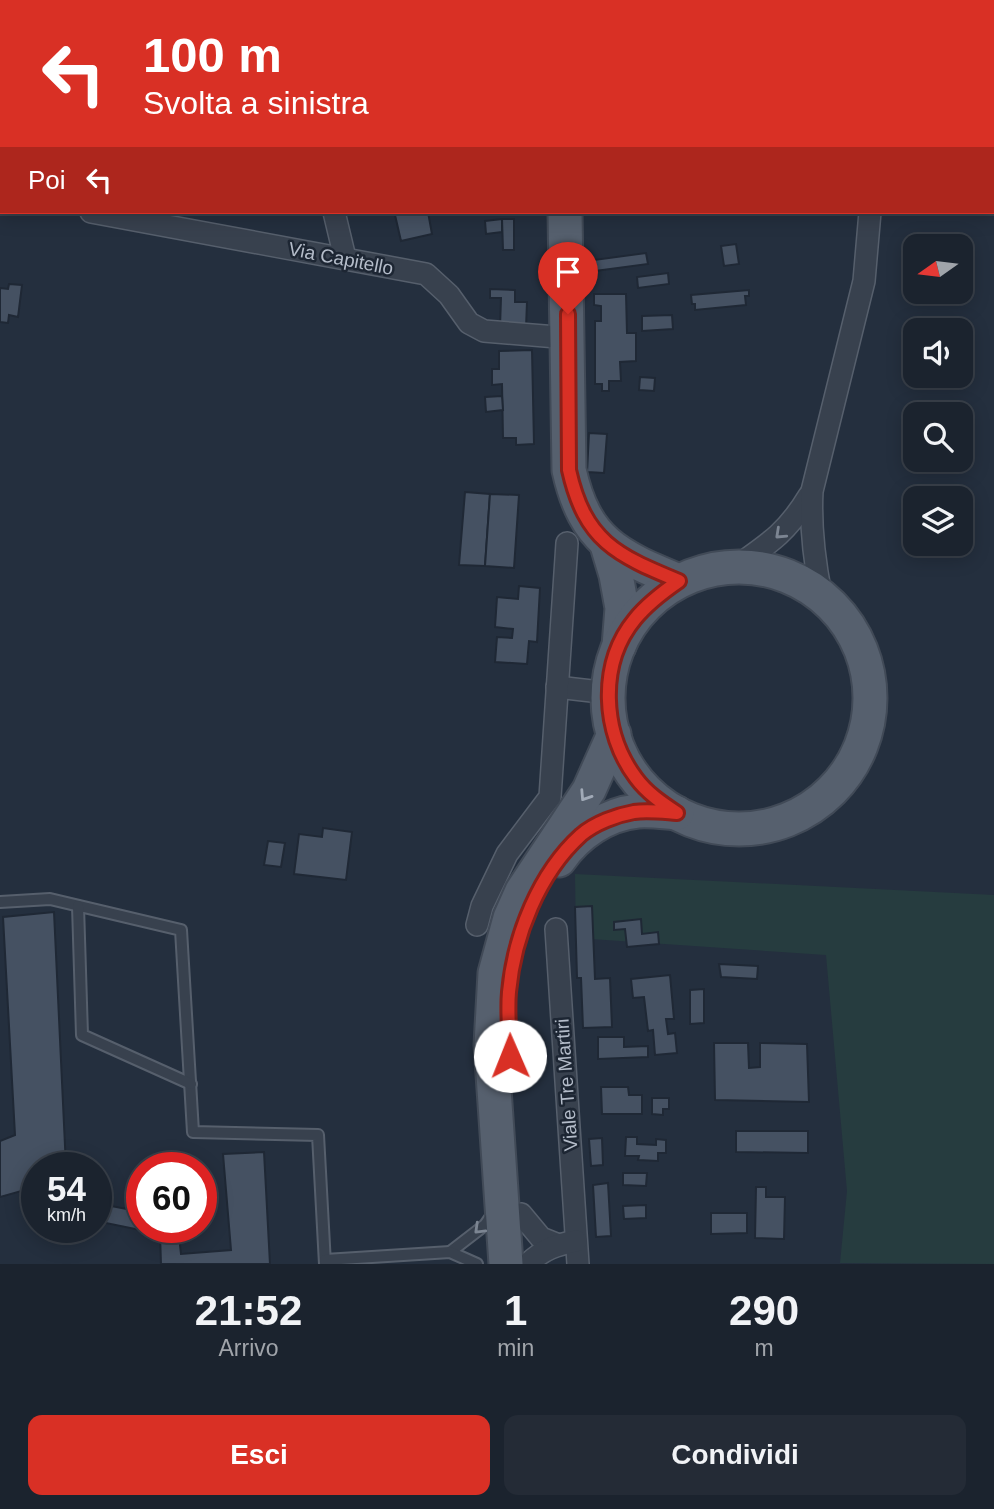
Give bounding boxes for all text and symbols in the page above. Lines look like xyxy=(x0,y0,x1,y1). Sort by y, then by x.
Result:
icon: left xyxy=(28,28,119,119)
text: 100 m xyxy=(143,28,282,82)
text: Svolta a sinistra xyxy=(143,85,369,121)
icon: left xyxy=(80,161,118,199)
text: Poi xyxy=(28,165,66,195)
north arrow xyxy=(903,234,973,304)
map controls xyxy=(903,234,973,556)
street label: Via Capitello xyxy=(287,238,395,279)
pin xyxy=(538,242,598,314)
icon: arrive xyxy=(549,253,587,291)
button: sound xyxy=(903,318,973,388)
button: search xyxy=(903,402,973,472)
button: layers xyxy=(903,486,973,556)
one-way arrow xyxy=(775,525,788,538)
one-way arrow xyxy=(580,788,593,801)
street label: Viale Tre Martiri xyxy=(551,1018,582,1152)
position arrow xyxy=(473,1019,547,1093)
speed limit sign: 60 xyxy=(126,1152,217,1243)
text: 54 xyxy=(47,1169,86,1208)
text: km/h xyxy=(47,1205,86,1225)
one-way arrow xyxy=(474,1221,487,1234)
text: 21:52 xyxy=(195,1287,302,1334)
text: 1 xyxy=(504,1287,527,1334)
text: 290 xyxy=(729,1287,799,1334)
text: Arrivo xyxy=(219,1335,279,1361)
text: min xyxy=(497,1335,534,1361)
text: m xyxy=(755,1335,774,1361)
button: Esci xyxy=(28,1415,490,1495)
button: Condividi xyxy=(504,1415,966,1495)

